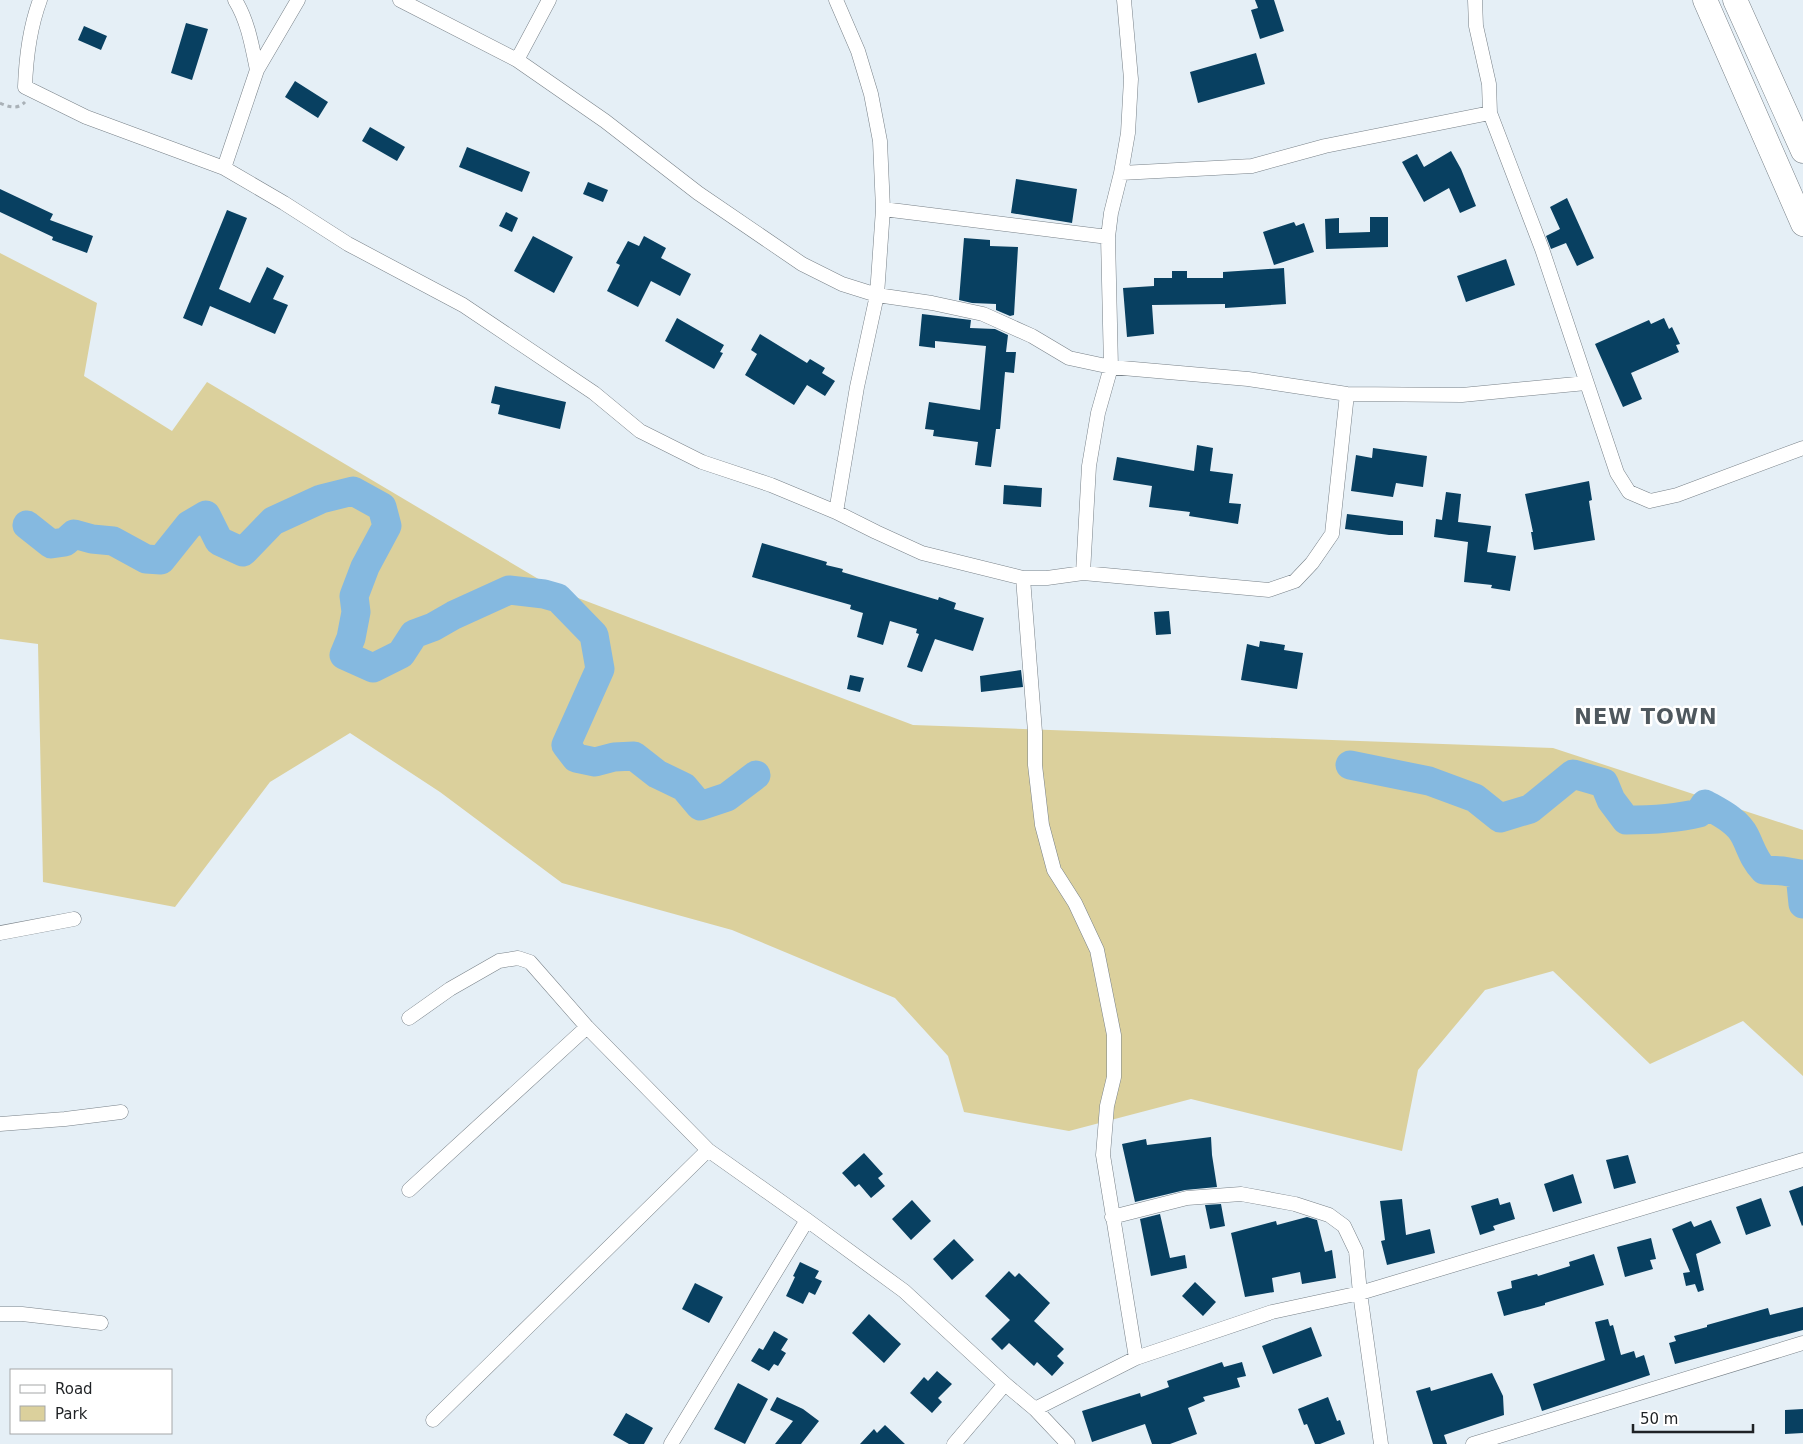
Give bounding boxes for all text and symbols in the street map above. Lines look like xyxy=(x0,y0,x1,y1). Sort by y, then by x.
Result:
district label: NEW TOWN xyxy=(1574,705,1718,729)
legend xyxy=(10,1369,172,1434)
text: Road xyxy=(55,1380,93,1398)
scale bar xyxy=(1633,1402,1753,1434)
text: Park xyxy=(55,1405,88,1423)
text: 50 m xyxy=(1640,1410,1678,1428)

